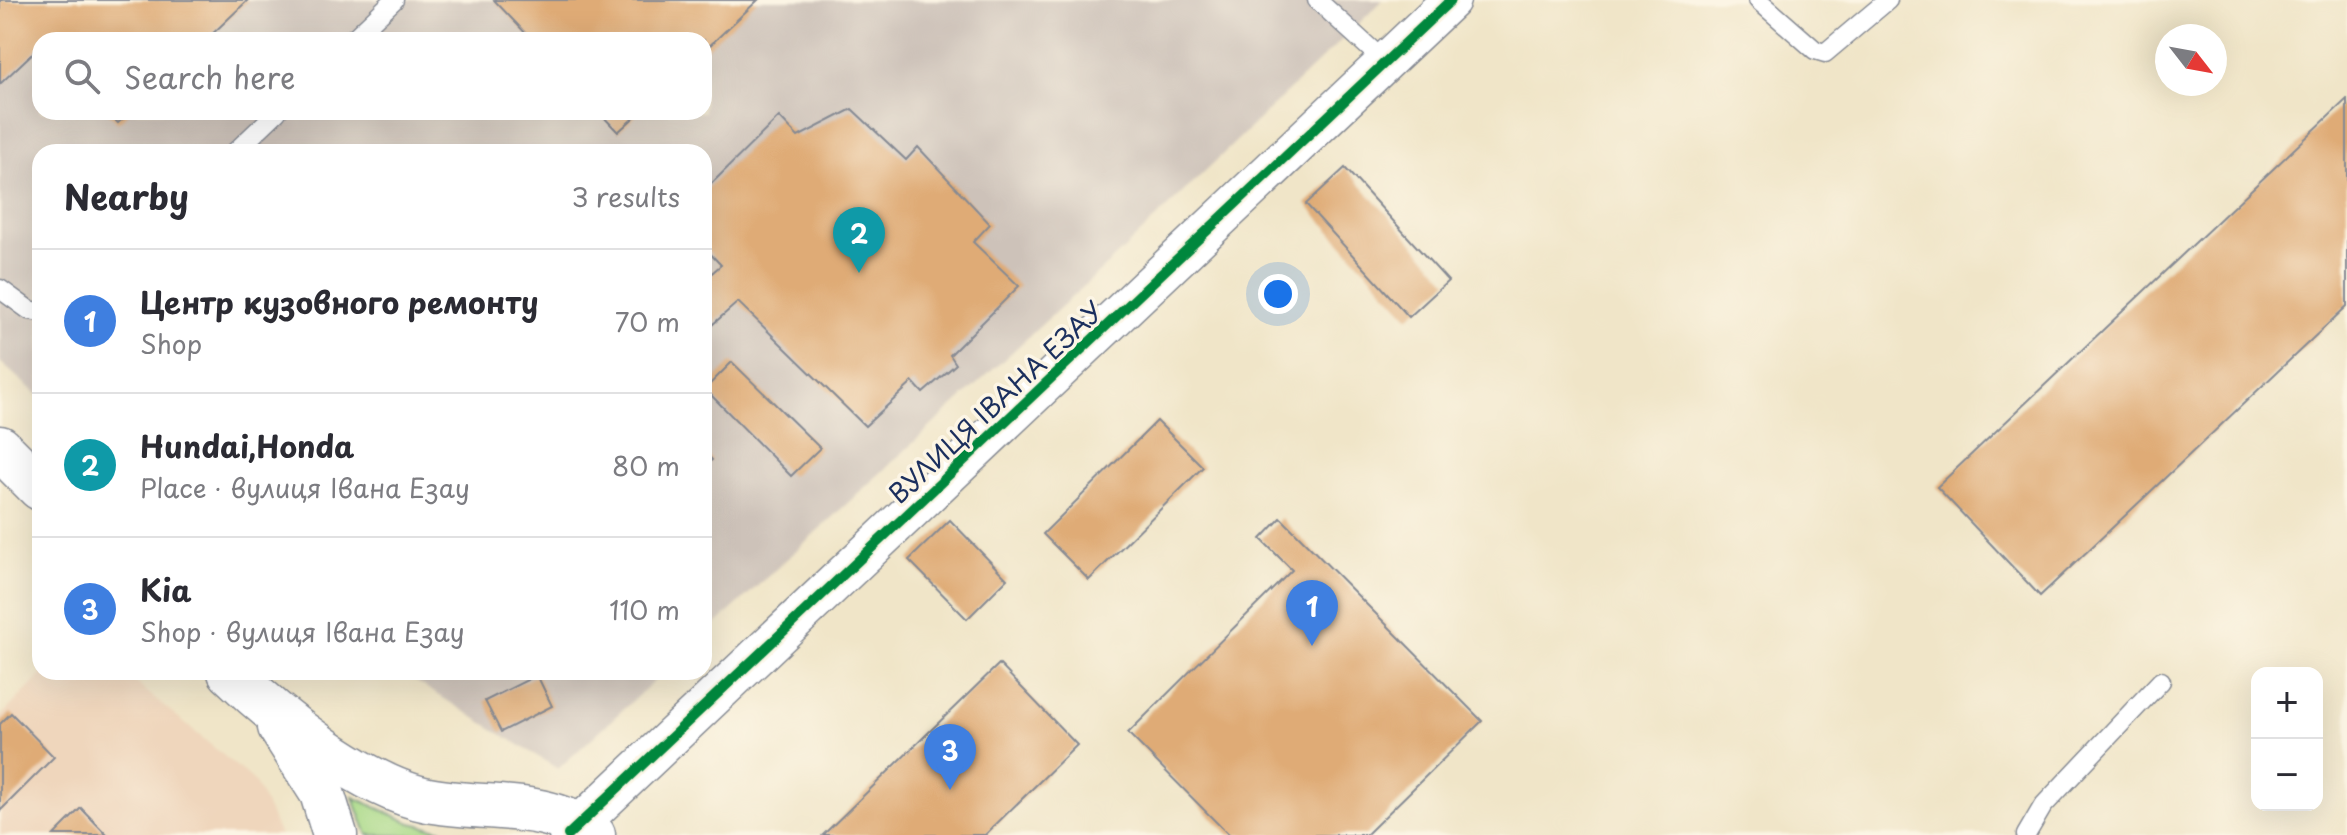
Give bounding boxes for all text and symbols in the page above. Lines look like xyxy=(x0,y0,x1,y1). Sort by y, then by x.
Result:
north arrow xyxy=(2155,24,2227,96)
search box xyxy=(32,32,712,120)
icon: search xyxy=(60,54,104,98)
text: Search here xyxy=(124,54,296,99)
text: Nearby xyxy=(64,170,189,222)
text: 3 results xyxy=(572,177,680,216)
pin: 2 xyxy=(833,207,885,273)
your location xyxy=(1258,274,1298,314)
text: Центр кузовного ремонту xyxy=(140,279,538,324)
street label: ВУЛИЦЯ ІВАНА ЕЗАУ xyxy=(879,291,1112,512)
text: 1 xyxy=(84,302,96,341)
text: 70 m xyxy=(615,302,680,341)
text: Shop xyxy=(140,324,202,363)
text: Hundai,Honda xyxy=(140,423,354,468)
text: 2 xyxy=(81,446,99,485)
text: 80 m xyxy=(612,446,680,485)
text: Place · вулиця Івана Езау xyxy=(140,468,470,507)
text: Kia xyxy=(140,567,192,612)
pin: 1 xyxy=(1286,580,1338,646)
text: 3 xyxy=(81,590,99,629)
text: 110 m xyxy=(609,590,680,629)
text: Shop · вулиця Івана Езау xyxy=(140,612,465,651)
map controls xyxy=(2251,667,2323,811)
button: + xyxy=(2251,667,2323,739)
pin: 3 xyxy=(924,724,976,790)
button: − xyxy=(2251,739,2323,811)

